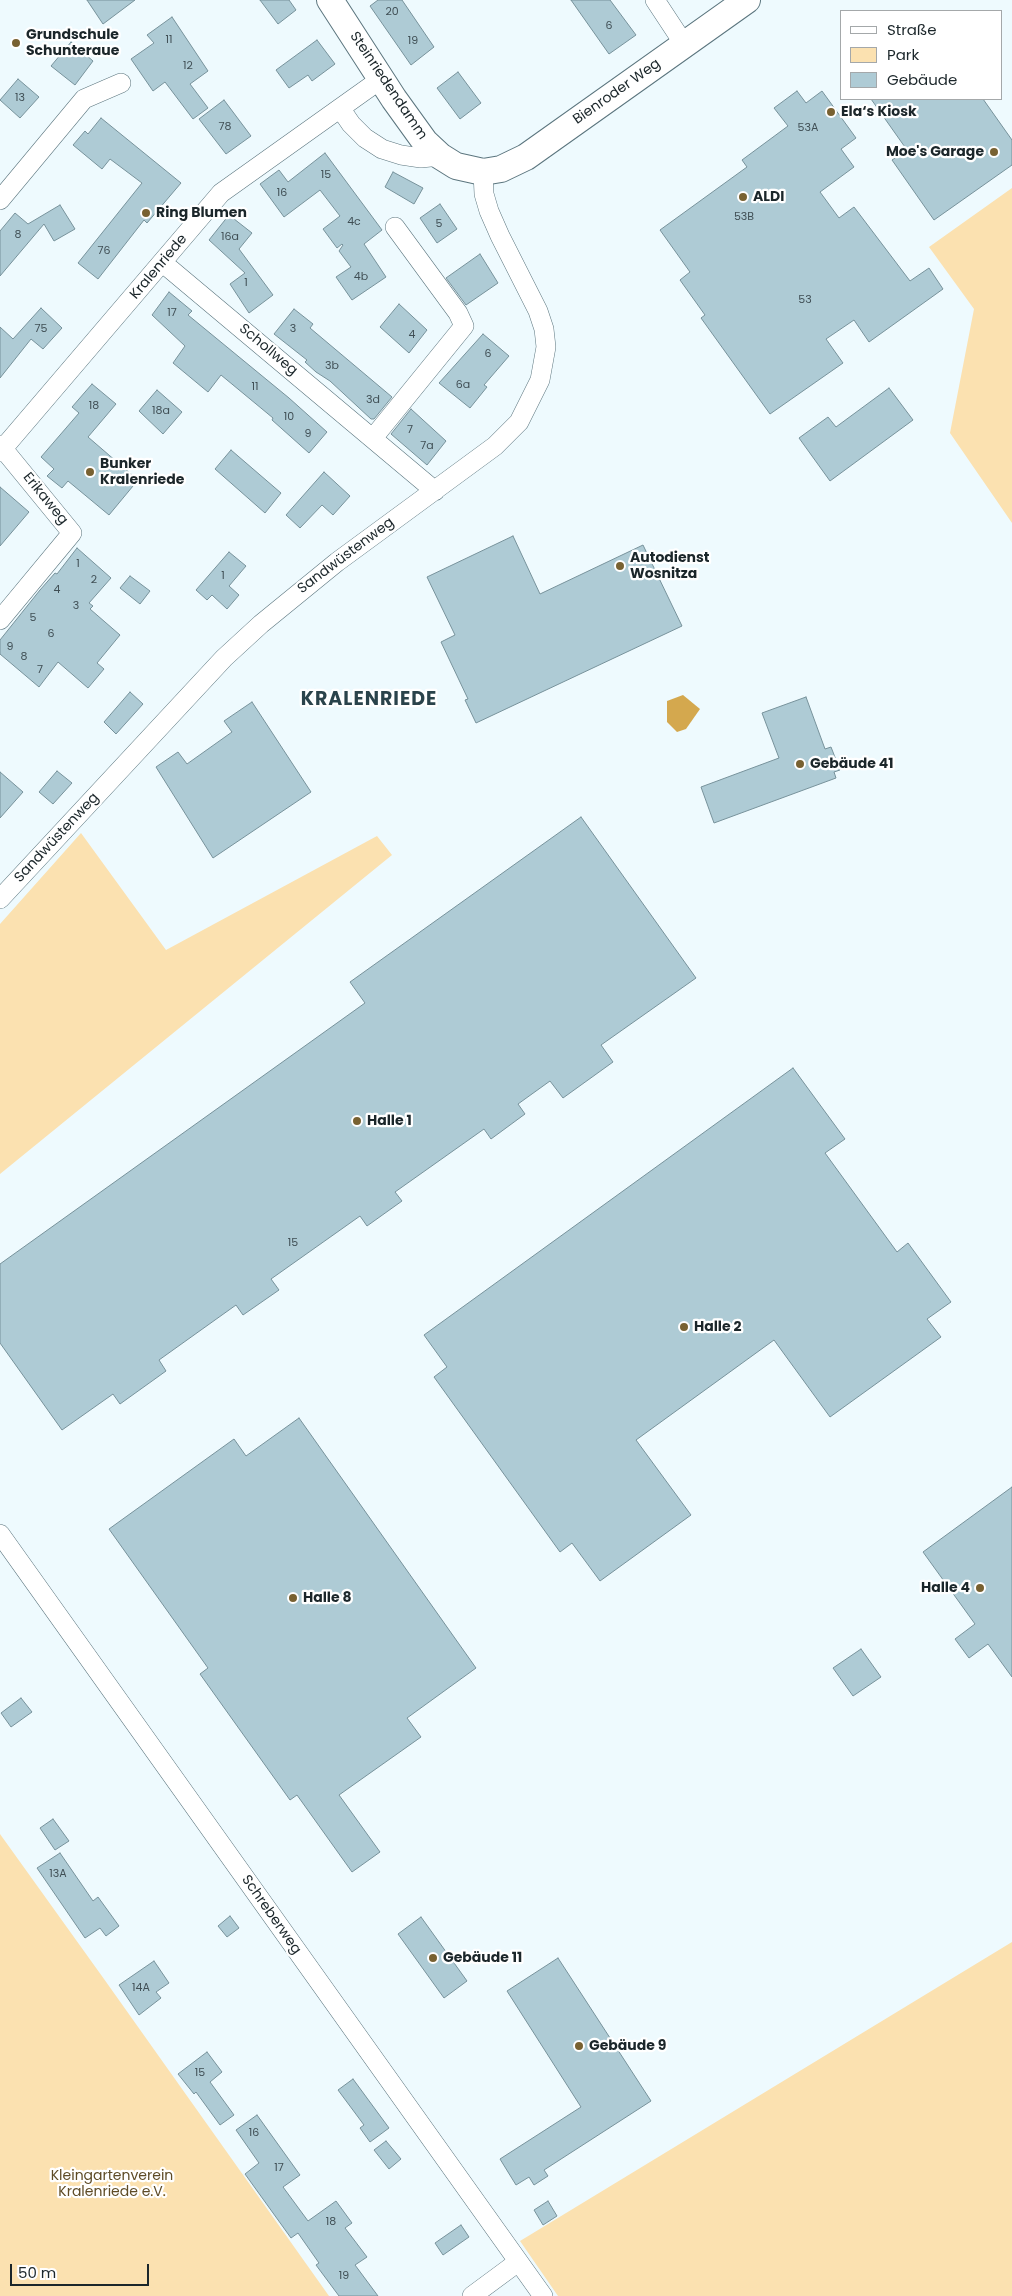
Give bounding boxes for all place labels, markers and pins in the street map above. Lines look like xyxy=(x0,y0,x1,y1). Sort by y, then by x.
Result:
place label: Grundschule Schunteraue xyxy=(26,27,119,59)
marker: Grundschule Schunteraue xyxy=(10,37,22,49)
place label: Ela‘s Kiosk xyxy=(841,104,917,120)
marker: Ela‘s Kiosk xyxy=(825,106,837,118)
place label: Moe's Garage xyxy=(886,144,984,160)
marker: Moe's Garage xyxy=(988,146,1000,158)
place label: ALDI xyxy=(753,189,784,205)
marker: ALDI xyxy=(737,191,749,203)
place label: Ring Blumen xyxy=(156,205,247,221)
marker: Ring Blumen xyxy=(140,207,152,219)
place label: Bunker Kralenriede xyxy=(100,456,184,488)
marker: Bunker Kralenriede xyxy=(84,466,96,478)
place label: Autodienst Wosnitza xyxy=(630,550,710,582)
marker: Autodienst Wosnitza xyxy=(614,560,626,572)
place label: Gebäude 41 xyxy=(810,756,894,772)
marker: Gebäude 41 xyxy=(794,758,806,770)
place label: Halle 1 xyxy=(367,1113,412,1129)
marker: Halle 1 xyxy=(351,1115,363,1127)
place label: Halle 2 xyxy=(694,1319,742,1335)
marker: Halle 2 xyxy=(678,1321,690,1333)
place label: Halle 4 xyxy=(921,1580,970,1596)
marker: Halle 4 xyxy=(974,1582,986,1594)
place label: Halle 8 xyxy=(303,1590,352,1606)
marker: Halle 8 xyxy=(287,1592,299,1604)
place label: Gebäude 11 xyxy=(443,1950,522,1966)
marker: Gebäude 11 xyxy=(427,1952,439,1964)
place label: Gebäude 9 xyxy=(589,2038,666,2054)
marker: Gebäude 9 xyxy=(573,2040,585,2052)

